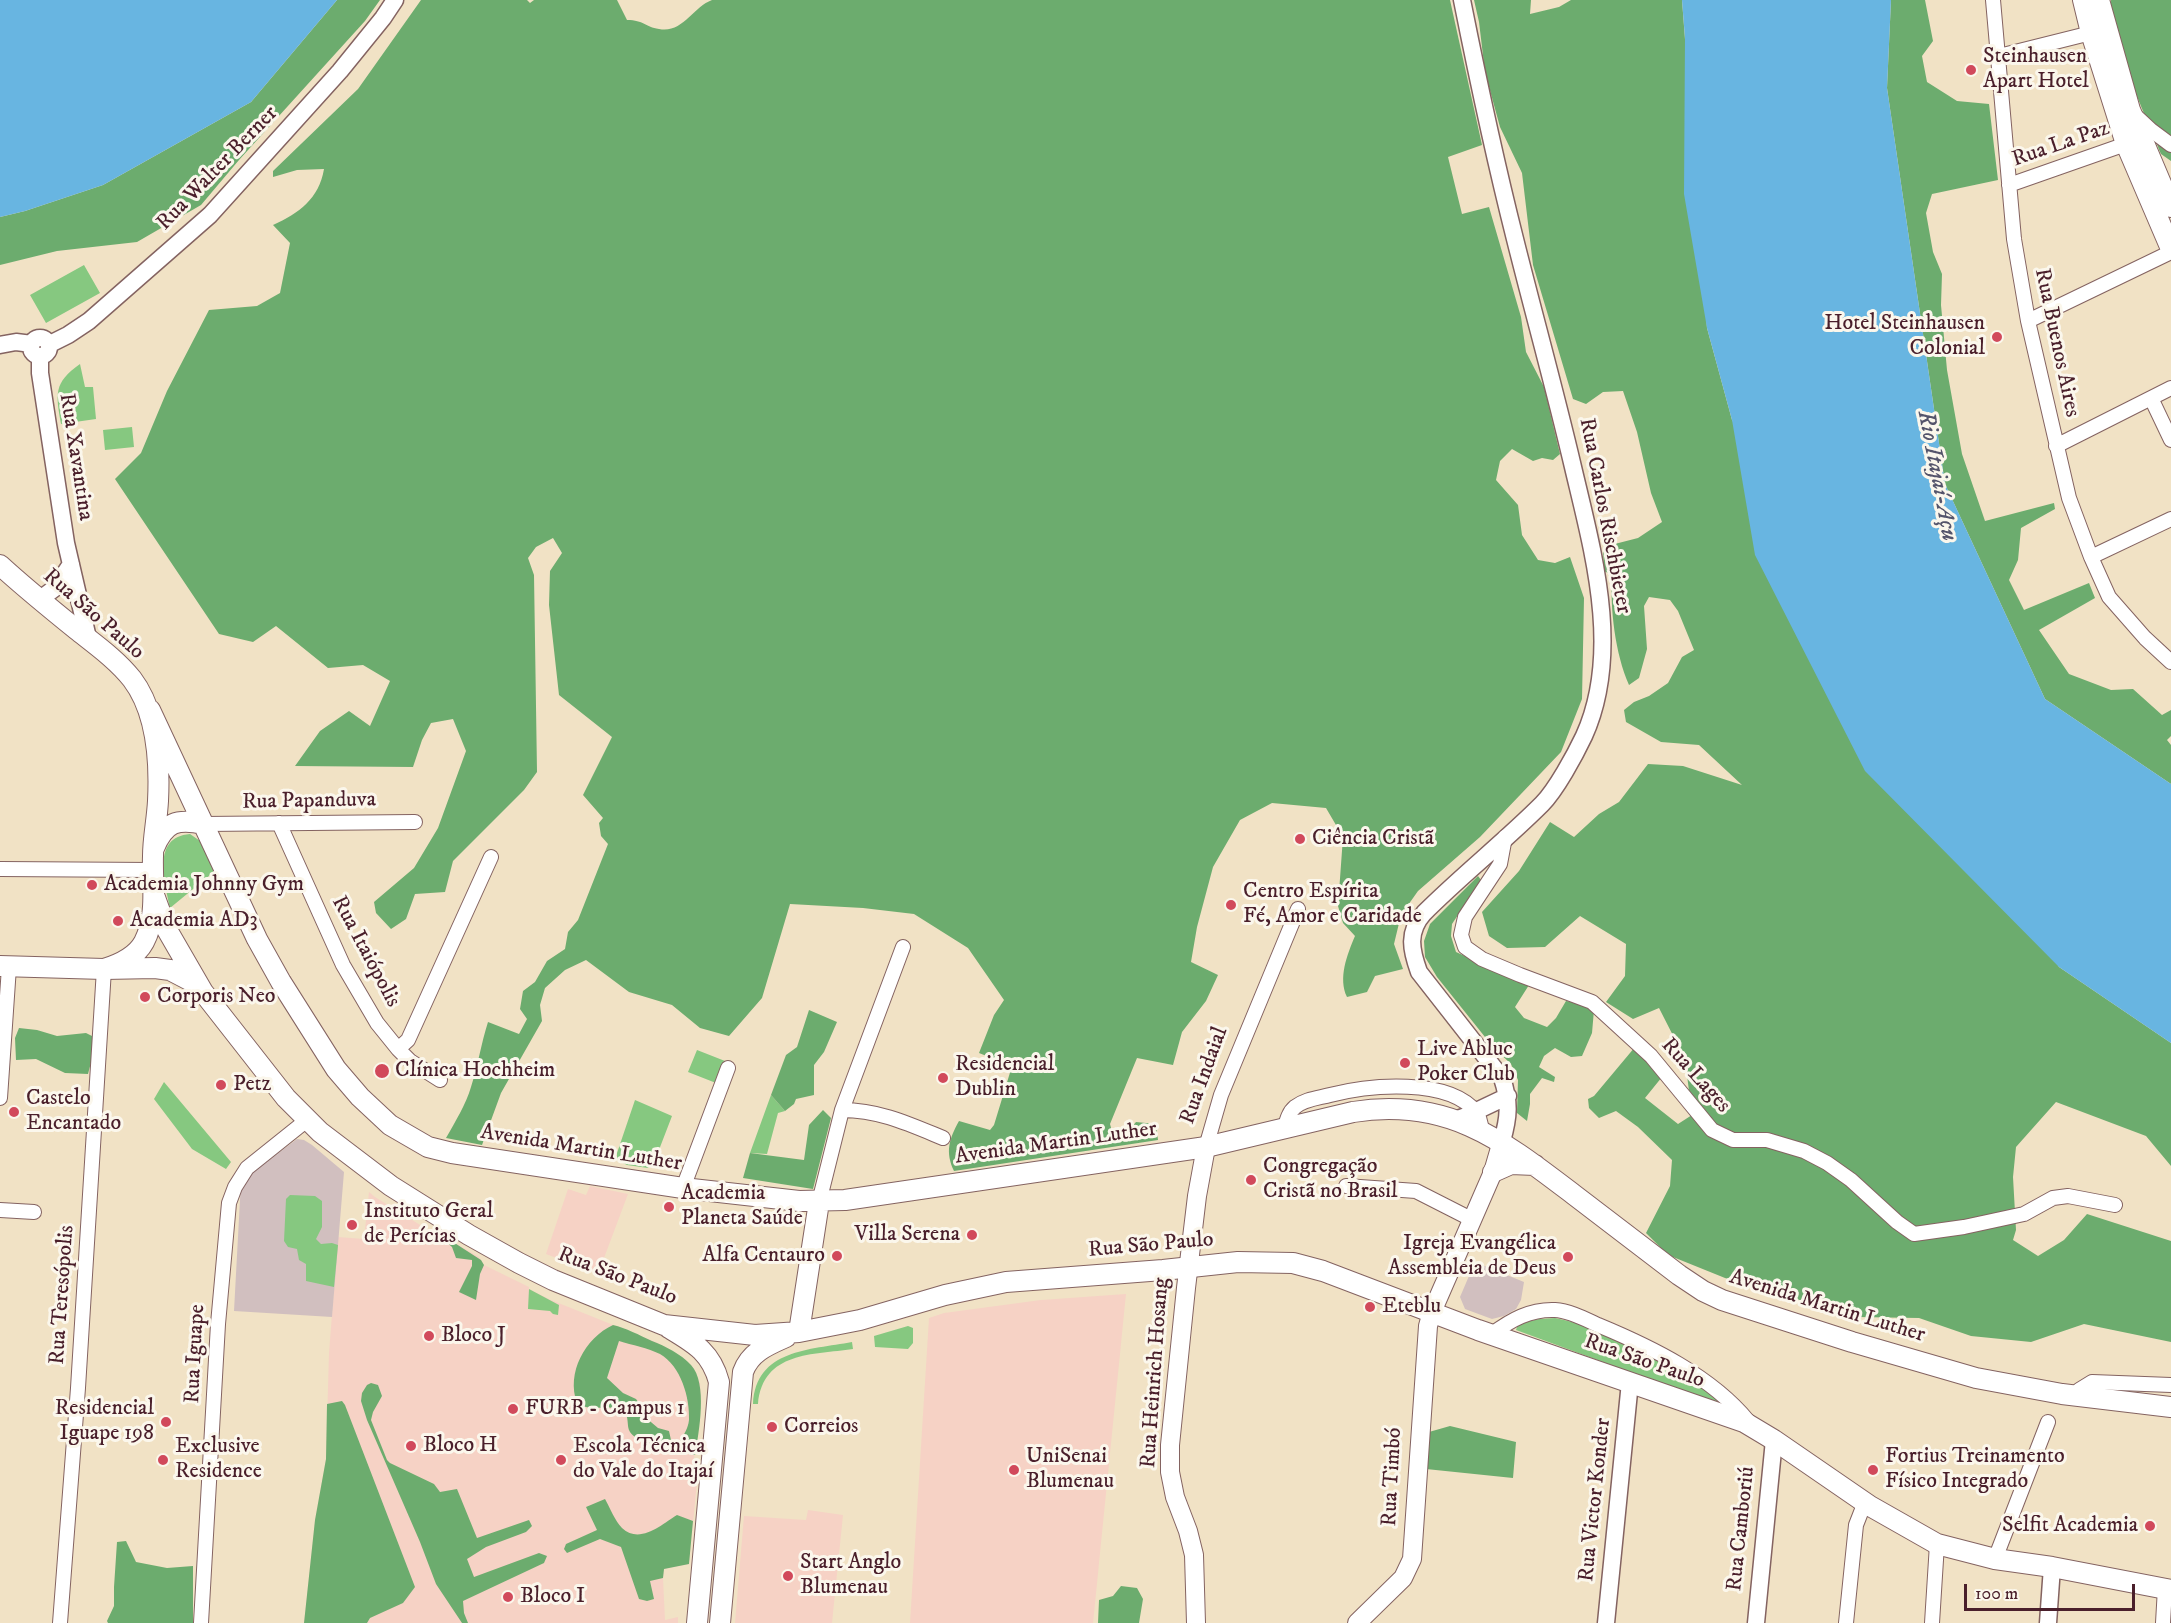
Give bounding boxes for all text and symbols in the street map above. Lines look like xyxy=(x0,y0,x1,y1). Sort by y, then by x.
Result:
place label: Steinhausen Apart Hotel xyxy=(1983,44,2089,96)
marker: Steinhausen Apart Hotel xyxy=(1964,63,1978,77)
street label: Rua Walter Berner xyxy=(152,101,284,237)
street label: Rua La Paz xyxy=(2009,116,2113,174)
street label: Rua Buenos Aires xyxy=(2027,266,2085,420)
place label: Hotel Steinhausen Colonial xyxy=(1824,311,1985,362)
marker: Hotel Steinhausen Colonial xyxy=(1990,330,2004,344)
street label: Rua Xavantina xyxy=(52,391,98,523)
water label: Rio Itajaí-Açu xyxy=(1909,408,1963,544)
street label: Rua Carlos Rischbieter xyxy=(1572,416,1636,616)
street label: Rua São Paulo xyxy=(37,564,149,666)
street label: Rua Papanduva xyxy=(242,788,376,816)
place label: Ciência Cristã xyxy=(1312,826,1434,852)
marker: Ciência Cristã xyxy=(1293,832,1307,846)
place label: Academia Johnny Gym xyxy=(104,872,304,898)
marker: Academia Johnny Gym xyxy=(85,878,99,892)
place label: Centro Espírita Fé, Amor e Caridade xyxy=(1243,879,1422,930)
street label: Rua Itaiópolis xyxy=(325,892,405,1012)
marker: Centro Espírita Fé, Amor e Caridade xyxy=(1224,898,1238,912)
place label: Academia AD3 xyxy=(130,908,258,934)
marker: Academia AD3 xyxy=(111,914,125,928)
place label: Corporis Neo xyxy=(157,984,275,1010)
marker: Corporis Neo xyxy=(138,990,152,1004)
street label: Rua Indaial xyxy=(1175,1024,1235,1128)
street label: Rua Lages xyxy=(1655,1033,1735,1119)
place label: Live Abluc Poker Club xyxy=(1417,1037,1515,1088)
place label: Residencial Dublin xyxy=(955,1052,1054,1104)
marker: Live Abluc Poker Club xyxy=(1398,1056,1412,1070)
place label: Clínica Hochheim xyxy=(395,1058,555,1084)
marker: Clínica Hochheim xyxy=(373,1062,391,1080)
marker: Residencial Dublin xyxy=(936,1071,950,1085)
place label: Petz xyxy=(233,1072,271,1098)
marker: Petz xyxy=(214,1078,228,1092)
place label: Castelo Encantado xyxy=(26,1086,121,1138)
marker: Castelo Encantado xyxy=(7,1105,21,1119)
street label: Avenida Martin Luther xyxy=(953,1117,1159,1171)
street label: Avenida Martin Luther xyxy=(479,1120,683,1178)
place label: Congregação Cristã no Brasil xyxy=(1263,1154,1398,1206)
marker: Congregação Cristã no Brasil xyxy=(1244,1173,1258,1187)
place label: Academia Planeta Saúde xyxy=(681,1181,803,1232)
place label: Instituto Geral de Perícias xyxy=(364,1199,493,1250)
marker: Academia Planeta Saúde xyxy=(662,1200,676,1214)
marker: Instituto Geral de Perícias xyxy=(345,1218,359,1232)
place label: Villa Serena xyxy=(855,1222,960,1248)
street label: Rua Teresópolis xyxy=(45,1225,81,1365)
street label: Rua São Paulo xyxy=(1087,1227,1215,1265)
marker: Villa Serena xyxy=(965,1228,979,1242)
place label: Igreja Evangélica Assembleia de Deus xyxy=(1388,1231,1556,1282)
street label: Rua São Paulo xyxy=(554,1242,680,1312)
place label: Alfa Centauro xyxy=(702,1243,825,1269)
marker: Alfa Centauro xyxy=(830,1249,844,1263)
marker: Igreja Evangélica Assembleia de Deus xyxy=(1561,1250,1575,1264)
street label: Avenida Martin Luther xyxy=(1726,1265,1928,1349)
street label: Rua Heinrich Hosang xyxy=(1136,1277,1176,1469)
place label: Eteblu xyxy=(1382,1294,1441,1320)
marker: Eteblu xyxy=(1363,1300,1377,1314)
street label: Rua Iguape xyxy=(180,1304,212,1404)
place label: Bloco J xyxy=(441,1323,506,1349)
marker: Bloco J xyxy=(422,1329,436,1343)
street label: Rua São Paulo xyxy=(1580,1329,1708,1395)
place label: Residencial Iguape 198 xyxy=(55,1396,154,1448)
place label: FURB - Campus 1 xyxy=(525,1396,685,1422)
marker: FURB - Campus 1 xyxy=(506,1402,520,1416)
place label: Correios xyxy=(784,1414,858,1440)
marker: Residencial Iguape 198 xyxy=(159,1415,173,1429)
street label: Rua Victor Konder xyxy=(1574,1417,1618,1583)
marker: Correios xyxy=(765,1420,779,1434)
street label: Rua Timbó xyxy=(1377,1427,1409,1527)
place label: Bloco H xyxy=(423,1433,497,1459)
place label: Exclusive Residence xyxy=(175,1434,262,1486)
place label: Escola Técnica do Vale do Itajaí xyxy=(573,1434,713,1486)
marker: Bloco H xyxy=(404,1439,418,1453)
place label: UniSenai Blumenau xyxy=(1026,1444,1114,1496)
place label: Fortius Treinamento Físico Integrado xyxy=(1885,1444,2065,1496)
marker: Exclusive Residence xyxy=(156,1453,170,1467)
marker: Escola Técnica do Vale do Itajaí xyxy=(554,1453,568,1467)
marker: UniSenai Blumenau xyxy=(1007,1463,1021,1477)
marker: Fortius Treinamento Físico Integrado xyxy=(1866,1463,1880,1477)
street label: Rua Camboriú xyxy=(1722,1465,1762,1593)
place label: Selfit Academia xyxy=(2002,1513,2138,1539)
marker: Selfit Academia xyxy=(2143,1519,2157,1533)
place label: Start Anglo Blumenau xyxy=(800,1550,901,1602)
marker: Start Anglo Blumenau xyxy=(781,1569,795,1583)
scale bar xyxy=(1967,1572,2138,1610)
text: 100 m xyxy=(1975,1583,2018,1605)
place label: Bloco I xyxy=(520,1584,585,1610)
marker: Bloco I xyxy=(501,1590,515,1604)

